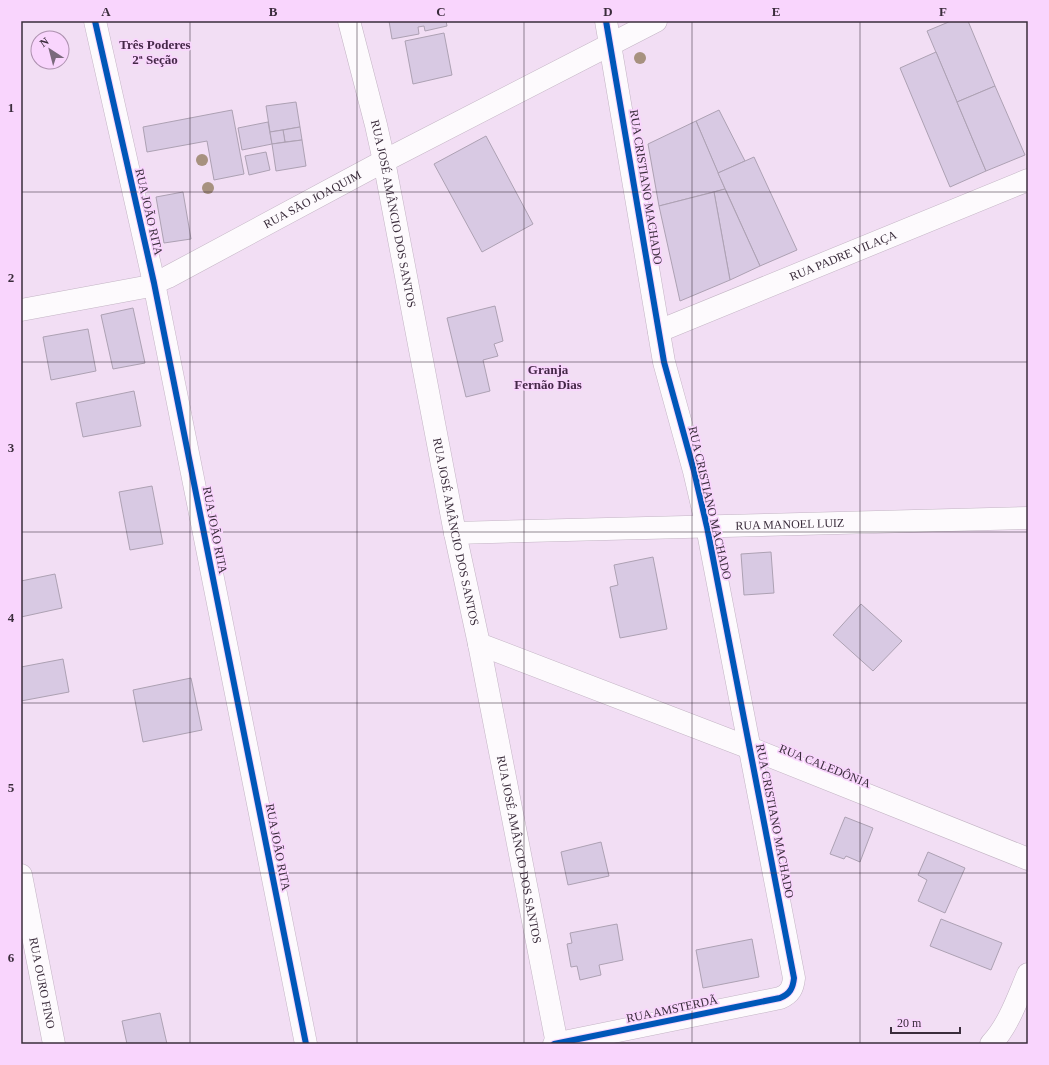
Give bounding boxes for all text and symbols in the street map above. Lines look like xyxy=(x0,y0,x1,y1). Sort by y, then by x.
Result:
text: A xyxy=(101,4,111,19)
text: B xyxy=(269,4,278,19)
text: C xyxy=(436,4,446,19)
text: D xyxy=(603,4,613,19)
text: E xyxy=(772,4,780,19)
text: F xyxy=(939,4,947,19)
north arrow xyxy=(30,30,70,70)
text: N xyxy=(37,35,51,49)
district label: Três Poderes 2ª Seção xyxy=(119,37,191,67)
text: 1 xyxy=(8,100,14,115)
street label: RUA CRISTIANO MACHADO xyxy=(627,109,665,266)
street label: RUA JOSÉ AMÂNCIO DOS SANTOS xyxy=(368,118,419,309)
street label: RUA JOÃO RITA xyxy=(132,167,166,257)
street label: RUA SÃO JOAQUIM xyxy=(261,167,364,231)
street label: RUA PADRE VILAÇA xyxy=(788,227,899,284)
text: 2 xyxy=(8,270,14,285)
district label: Granja Fernão Dias xyxy=(514,362,582,392)
street label: RUA CRISTIANO MACHADO xyxy=(686,425,735,581)
street label: RUA JOSÉ AMÂNCIO DOS SANTOS xyxy=(430,437,482,627)
text: 3 xyxy=(8,440,15,455)
street label: RUA JOÃO RITA xyxy=(200,485,230,575)
street label: RUA MANOEL LUIZ xyxy=(735,516,845,533)
text: 4 xyxy=(8,610,15,625)
street label: RUA CALEDÔNIA xyxy=(777,741,873,791)
street label: RUA CRISTIANO MACHADO xyxy=(753,743,797,900)
street label: RUA JOSÉ AMÂNCIO DOS SANTOS xyxy=(494,754,544,945)
text: 5 xyxy=(8,780,15,795)
street label: RUA JOÃO RITA xyxy=(263,802,293,892)
street label: RUA OURO FINO xyxy=(26,936,58,1030)
text: 6 xyxy=(8,950,15,965)
street label: RUA AMSTERDÃ xyxy=(625,992,719,1026)
scale bar xyxy=(891,1009,960,1035)
text: 20 m xyxy=(897,1016,922,1030)

